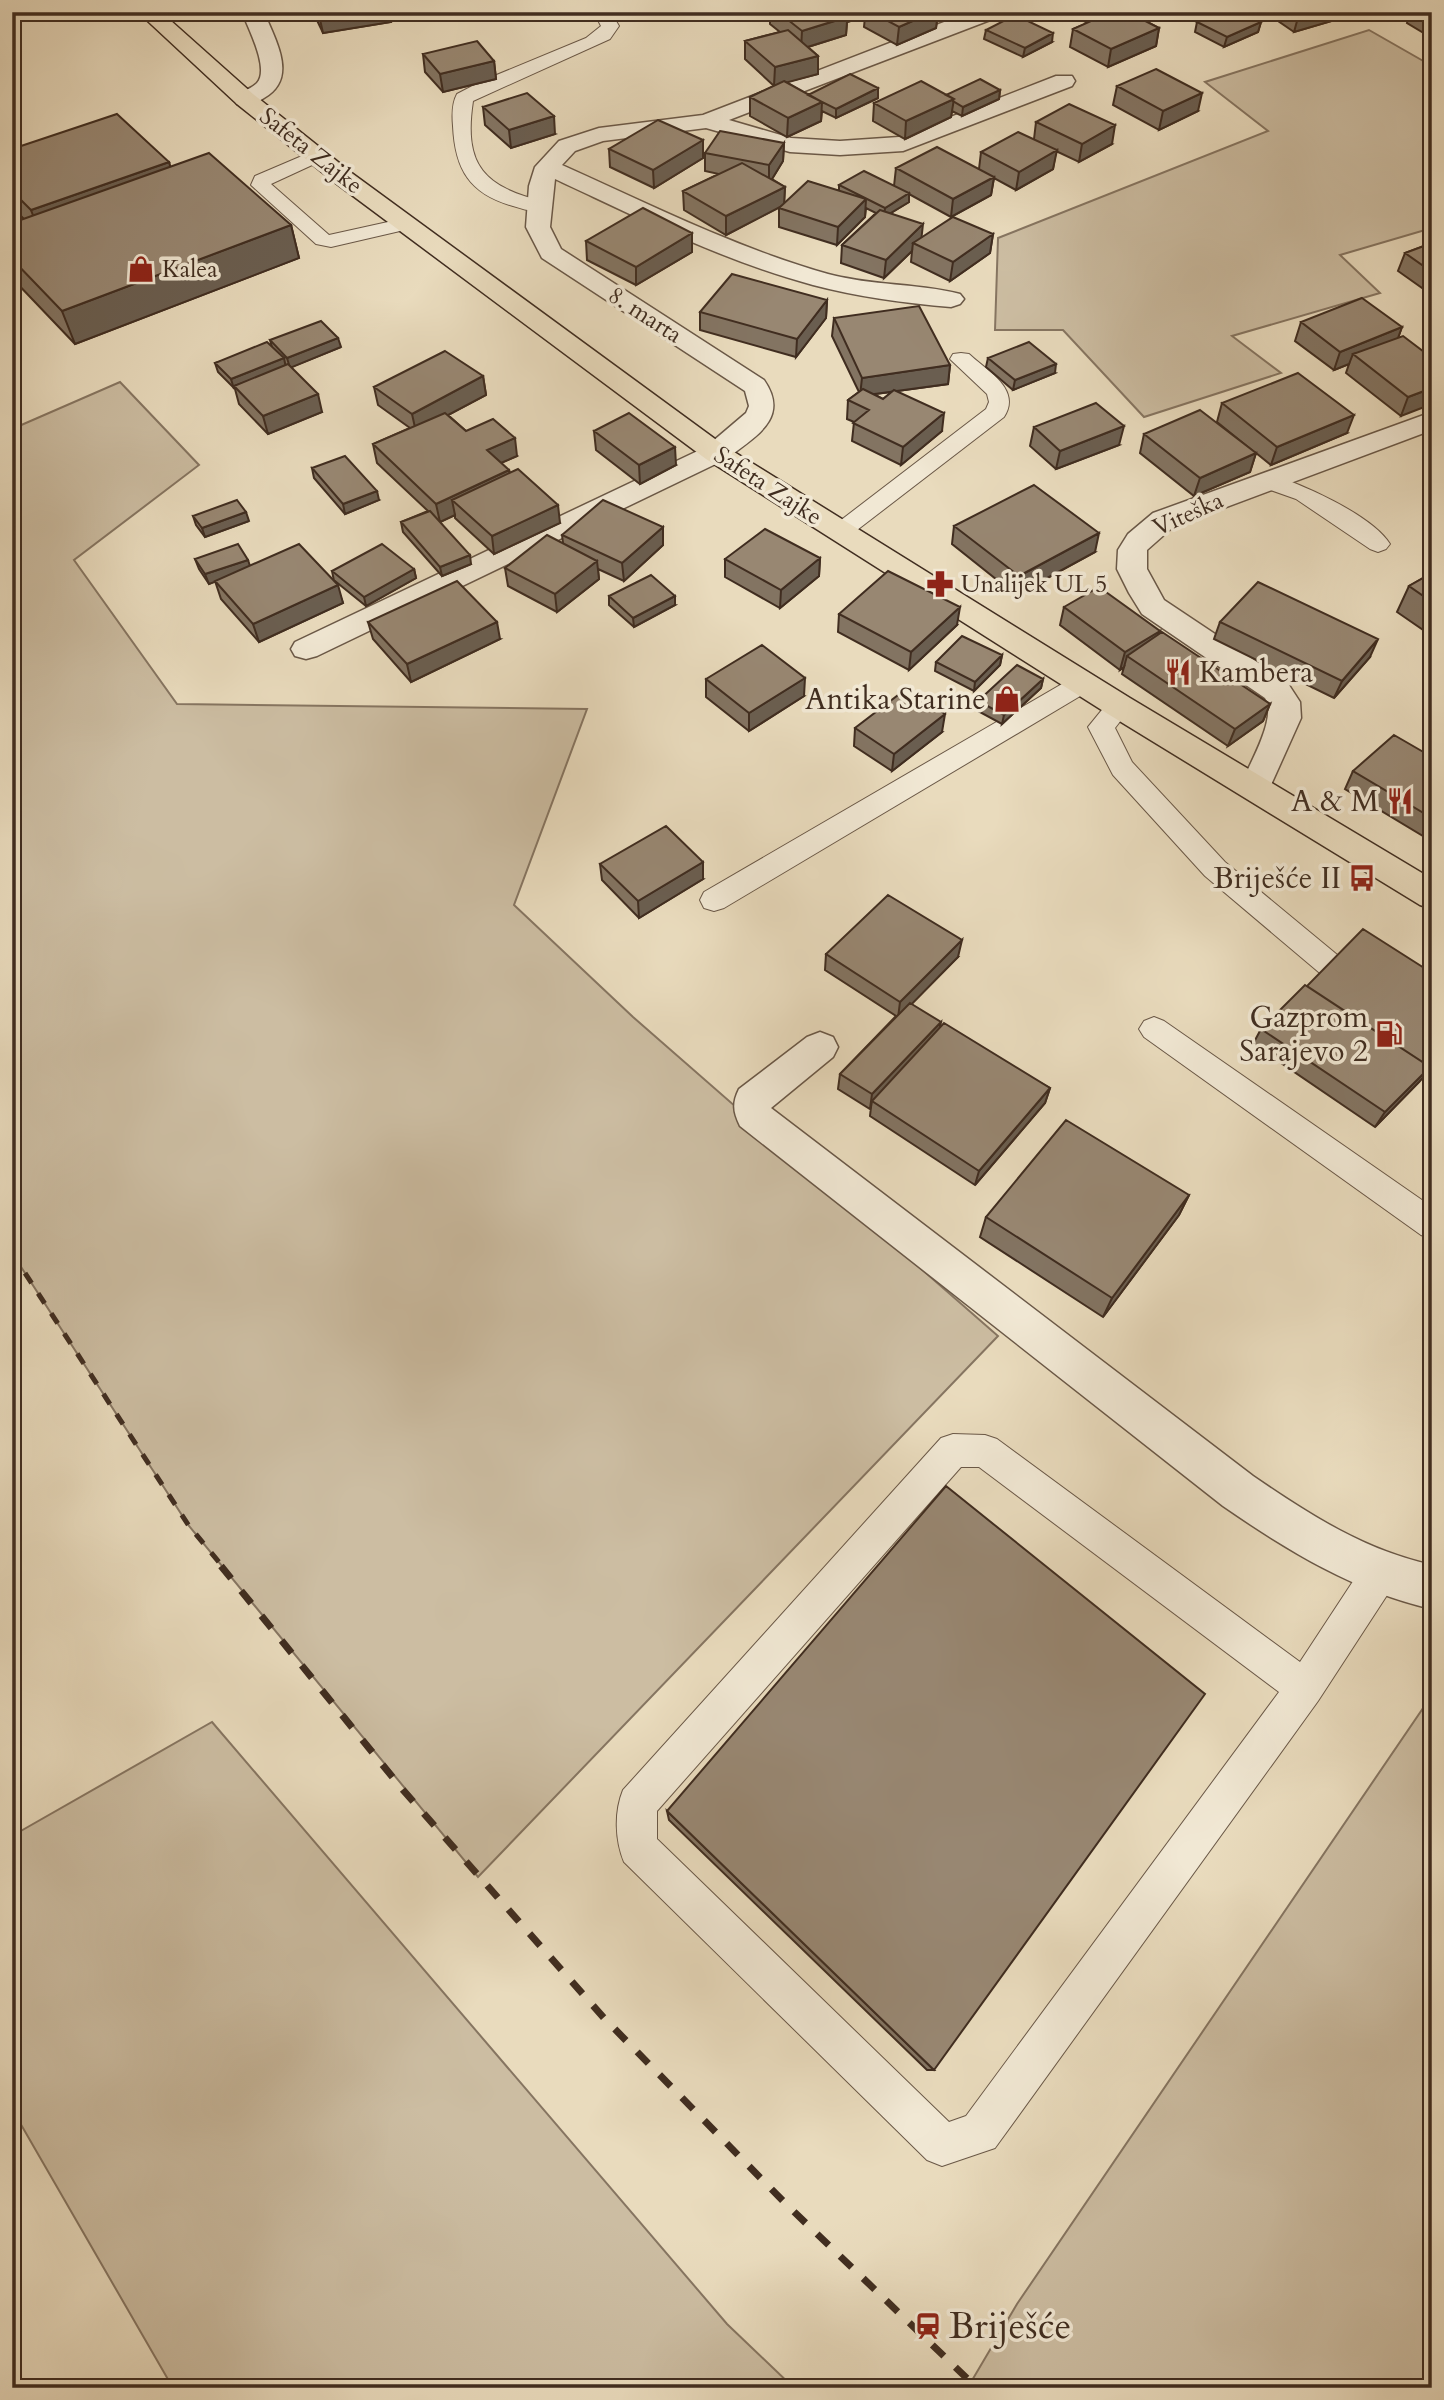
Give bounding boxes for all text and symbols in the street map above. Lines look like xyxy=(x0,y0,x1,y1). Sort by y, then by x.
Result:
street label: Safeta Zajke xyxy=(252,100,370,202)
place label: Kalea xyxy=(162,253,218,286)
shop icon: Kalea xyxy=(126,254,156,284)
street label: 8. marta xyxy=(602,279,689,352)
street label: Safeta Zajke xyxy=(707,439,829,533)
street label: Viteška xyxy=(1147,484,1229,544)
place label: Unalijek UL 5 xyxy=(961,568,1107,601)
pharmacy icon: Unalijek UL 5 xyxy=(925,569,955,599)
place label: Kambera xyxy=(1199,652,1313,693)
restaurant icon: Kambera xyxy=(1163,657,1193,687)
place label: Antika Starine xyxy=(805,679,986,720)
shop icon: Antika Starine xyxy=(992,684,1022,714)
place label: A & M xyxy=(1291,781,1379,822)
restaurant icon: A & M xyxy=(1385,786,1415,816)
place label: Briješće II xyxy=(1213,858,1341,899)
bus stop icon: Briješće II xyxy=(1347,863,1377,893)
place label: Gazprom Sarajevo 2 xyxy=(1239,997,1369,1072)
fuel station icon: Gazprom Sarajevo 2 xyxy=(1374,1019,1404,1049)
place label: Briješće xyxy=(949,2301,1071,2351)
station icon: Briješće xyxy=(913,2311,943,2341)

